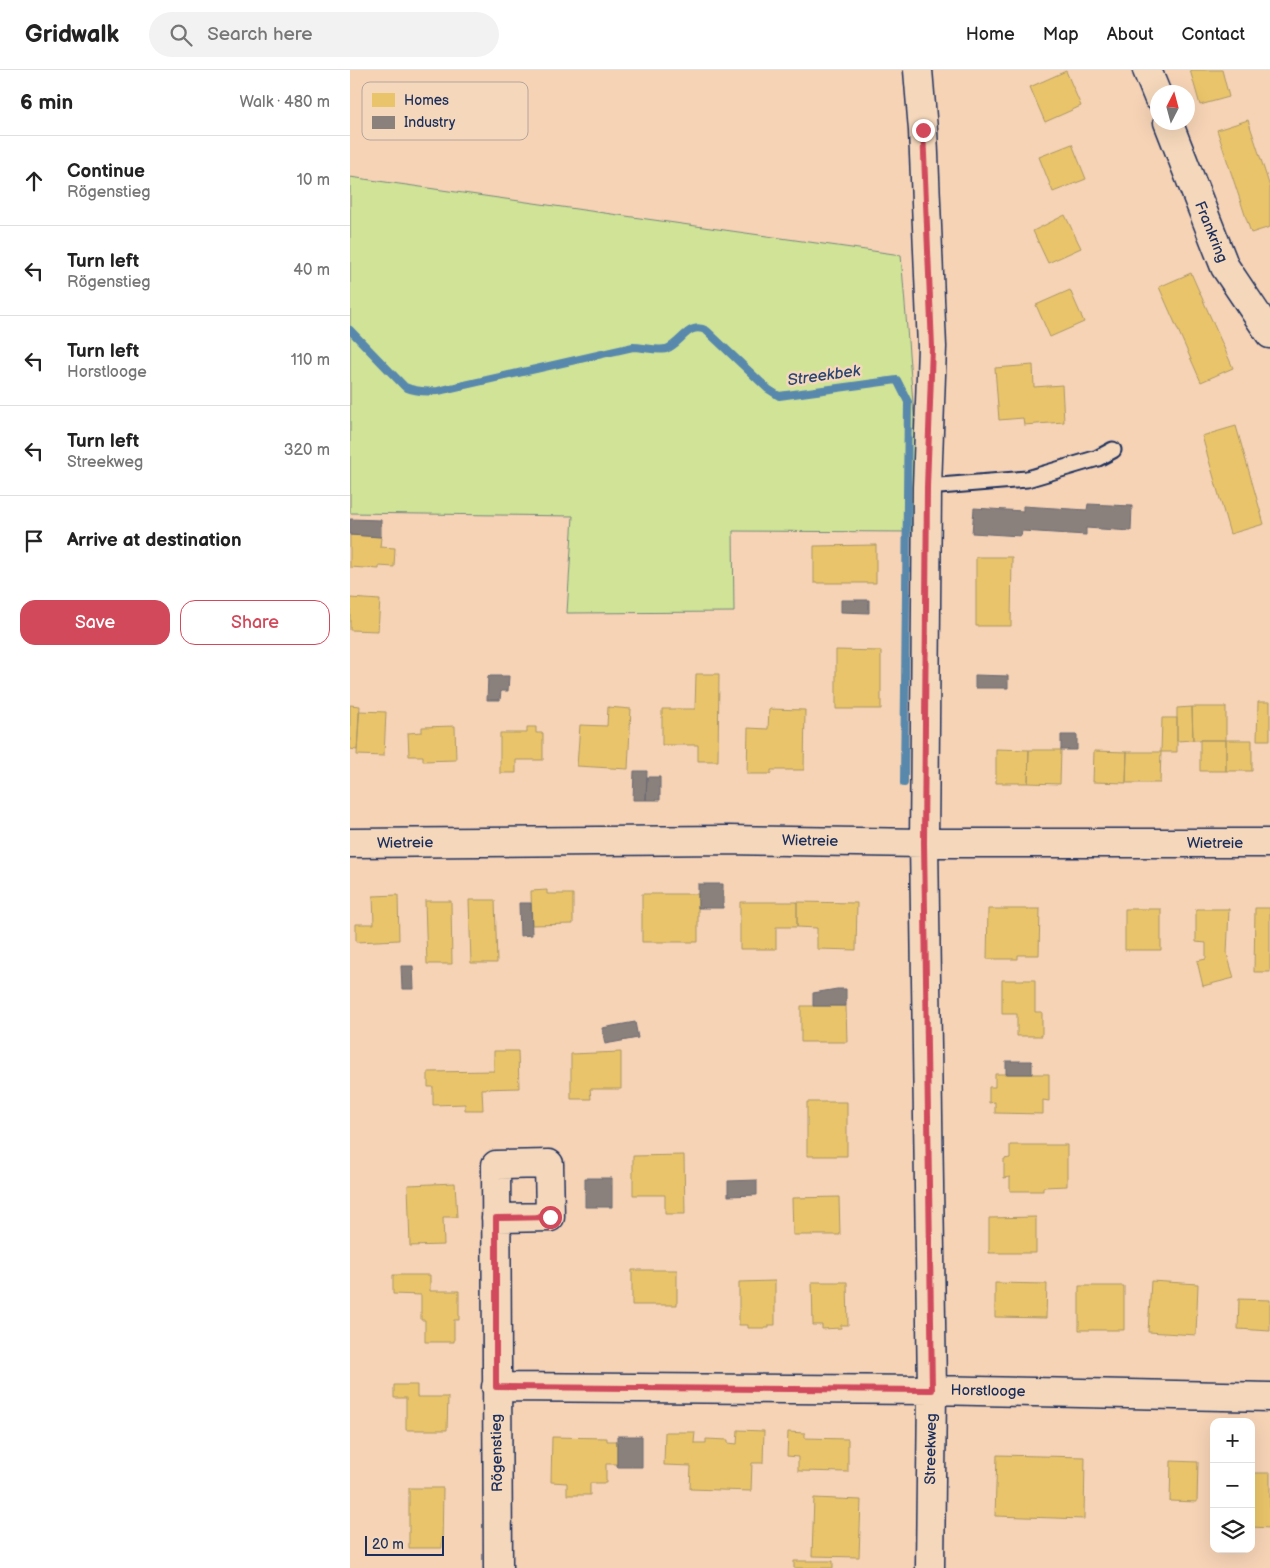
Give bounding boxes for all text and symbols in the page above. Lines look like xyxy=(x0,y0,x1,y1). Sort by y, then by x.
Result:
search box xyxy=(149,12,499,57)
text: Gridwalk xyxy=(25,20,119,49)
icon: search xyxy=(167,21,195,49)
text: Search here xyxy=(207,23,312,46)
text: Home xyxy=(966,24,1015,45)
text: Map xyxy=(1043,24,1079,45)
text: About xyxy=(1107,24,1154,45)
text: Contact xyxy=(1182,24,1245,45)
legend xyxy=(362,82,528,140)
north arrow xyxy=(1150,85,1195,130)
text: 6 min xyxy=(20,90,73,115)
text: Homes xyxy=(404,92,449,109)
text: Walk · 480 m xyxy=(239,93,330,112)
text: Industry xyxy=(404,114,456,131)
route end xyxy=(912,119,935,142)
text: Continue xyxy=(67,160,145,183)
icon: ahead xyxy=(20,167,48,195)
text: 10 m xyxy=(297,171,330,190)
text: Rögenstieg xyxy=(67,183,150,202)
street label: Frankring xyxy=(1190,199,1232,265)
text: Turn left xyxy=(67,250,139,273)
icon: left xyxy=(20,257,48,285)
text: 40 m xyxy=(293,261,330,280)
text: Rögenstieg xyxy=(67,273,150,292)
text: Turn left xyxy=(67,340,139,363)
icon: left xyxy=(20,347,48,375)
text: 110 m xyxy=(291,351,330,370)
water label: Streekbek xyxy=(786,361,863,391)
text: Horstlooge xyxy=(67,363,147,382)
text: Turn left xyxy=(67,430,139,453)
icon: left xyxy=(20,437,48,465)
text: 320 m xyxy=(284,441,330,460)
text: Streekweg xyxy=(67,453,143,472)
icon: arrive xyxy=(20,527,48,555)
text: Arrive at destination xyxy=(67,529,242,552)
button: Save xyxy=(20,600,170,645)
button: Share xyxy=(180,600,330,645)
street label: Wietreie xyxy=(782,831,838,851)
street label: Wietreie xyxy=(377,833,433,853)
street label: Wietreie xyxy=(1187,834,1243,853)
route start xyxy=(539,1206,562,1229)
street label: Horstlooge xyxy=(950,1381,1026,1401)
street label: Streekweg xyxy=(921,1413,941,1485)
street label: Rögenstieg xyxy=(487,1414,507,1492)
map controls xyxy=(1210,1418,1255,1553)
button: + xyxy=(1210,1418,1255,1463)
button: − xyxy=(1210,1463,1255,1508)
button: layers xyxy=(1210,1508,1255,1553)
scale bar xyxy=(365,1533,444,1556)
text: 20 m xyxy=(372,1536,404,1553)

